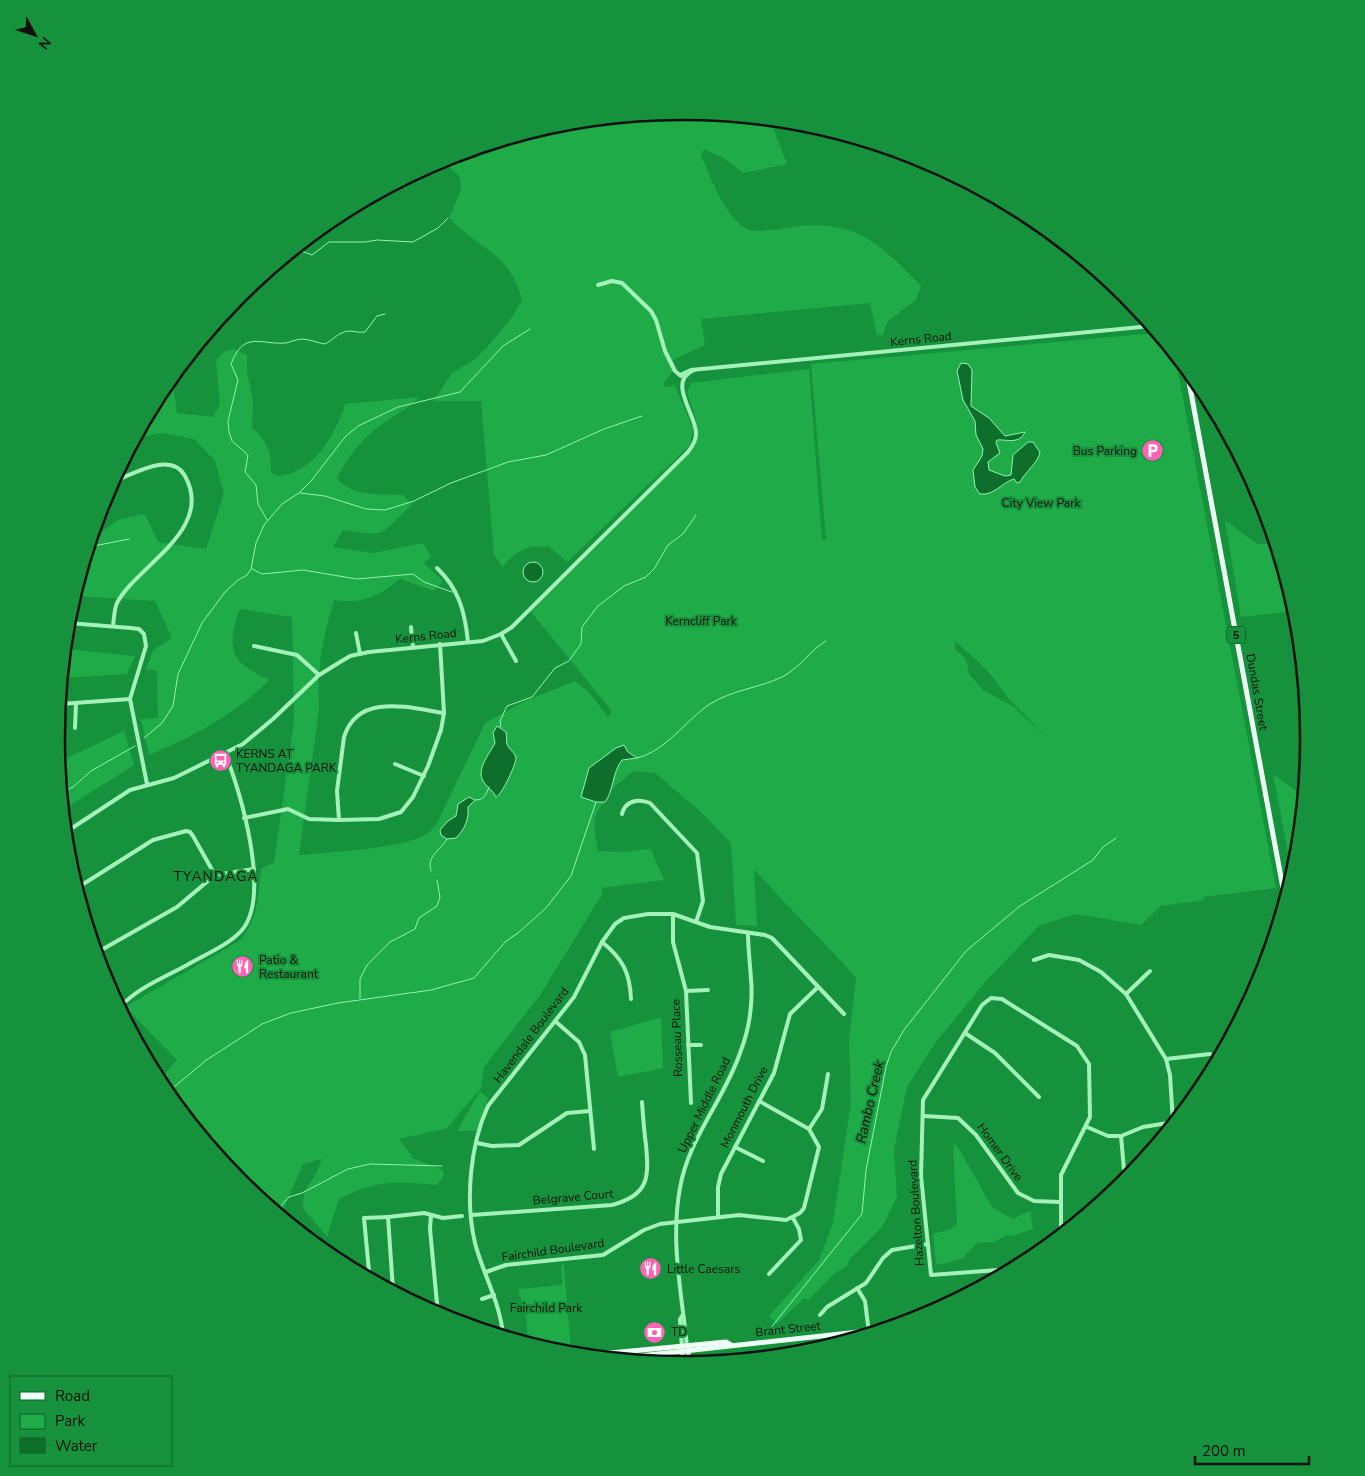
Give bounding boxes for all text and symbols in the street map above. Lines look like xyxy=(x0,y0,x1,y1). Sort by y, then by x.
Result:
north arrow xyxy=(10,10,60,60)
text: N xyxy=(34,33,55,53)
street label: Kerns Road xyxy=(890,328,952,350)
parking icon: Bus Parking xyxy=(1141,439,1165,463)
place label: Bus Parking xyxy=(1073,443,1137,459)
park label: City View Park xyxy=(1002,495,1081,511)
park label: Kerncliff Park xyxy=(665,613,738,629)
street label: Kerns Road xyxy=(395,625,457,647)
road number: 5 xyxy=(1227,626,1245,644)
street label: Dundas Street xyxy=(1242,652,1272,732)
place label: KERNS AT TYANDAGA PARK xyxy=(236,746,337,776)
bus stop icon: KERNS AT TYANDAGA PARK xyxy=(208,749,232,773)
district label: TYANDAGA xyxy=(173,867,259,886)
place label: Patio & Restaurant xyxy=(259,952,319,982)
restaurant icon: Patio & Restaurant xyxy=(231,955,255,979)
street label: Havendale Boulevard xyxy=(490,984,572,1086)
street label: Rosseau Place xyxy=(668,999,686,1077)
street label: Upper Middle Road xyxy=(674,1055,734,1155)
water label: Rambo Creek xyxy=(851,1058,889,1145)
street label: Monmouth Drive xyxy=(716,1063,772,1151)
street label: Homer Drive xyxy=(973,1120,1027,1184)
street label: Hazelton Boulevard xyxy=(904,1159,928,1267)
street label: Belgrave Court xyxy=(532,1185,615,1208)
street label: Fairchild Boulevard xyxy=(501,1235,605,1265)
restaurant icon: Little Caesars xyxy=(639,1257,663,1281)
place label: Little Caesars xyxy=(667,1261,740,1277)
park label: Fairchild Park xyxy=(510,1300,583,1316)
street label: Brant Street xyxy=(755,1318,822,1340)
bank icon: TD xyxy=(643,1320,667,1344)
place label: TD xyxy=(671,1324,687,1340)
legend xyxy=(10,1376,172,1466)
text: Road xyxy=(55,1386,90,1406)
text: Park xyxy=(55,1411,85,1431)
scale bar xyxy=(1195,1434,1309,1466)
text: Water xyxy=(55,1436,98,1456)
text: 200 m xyxy=(1202,1441,1246,1461)

